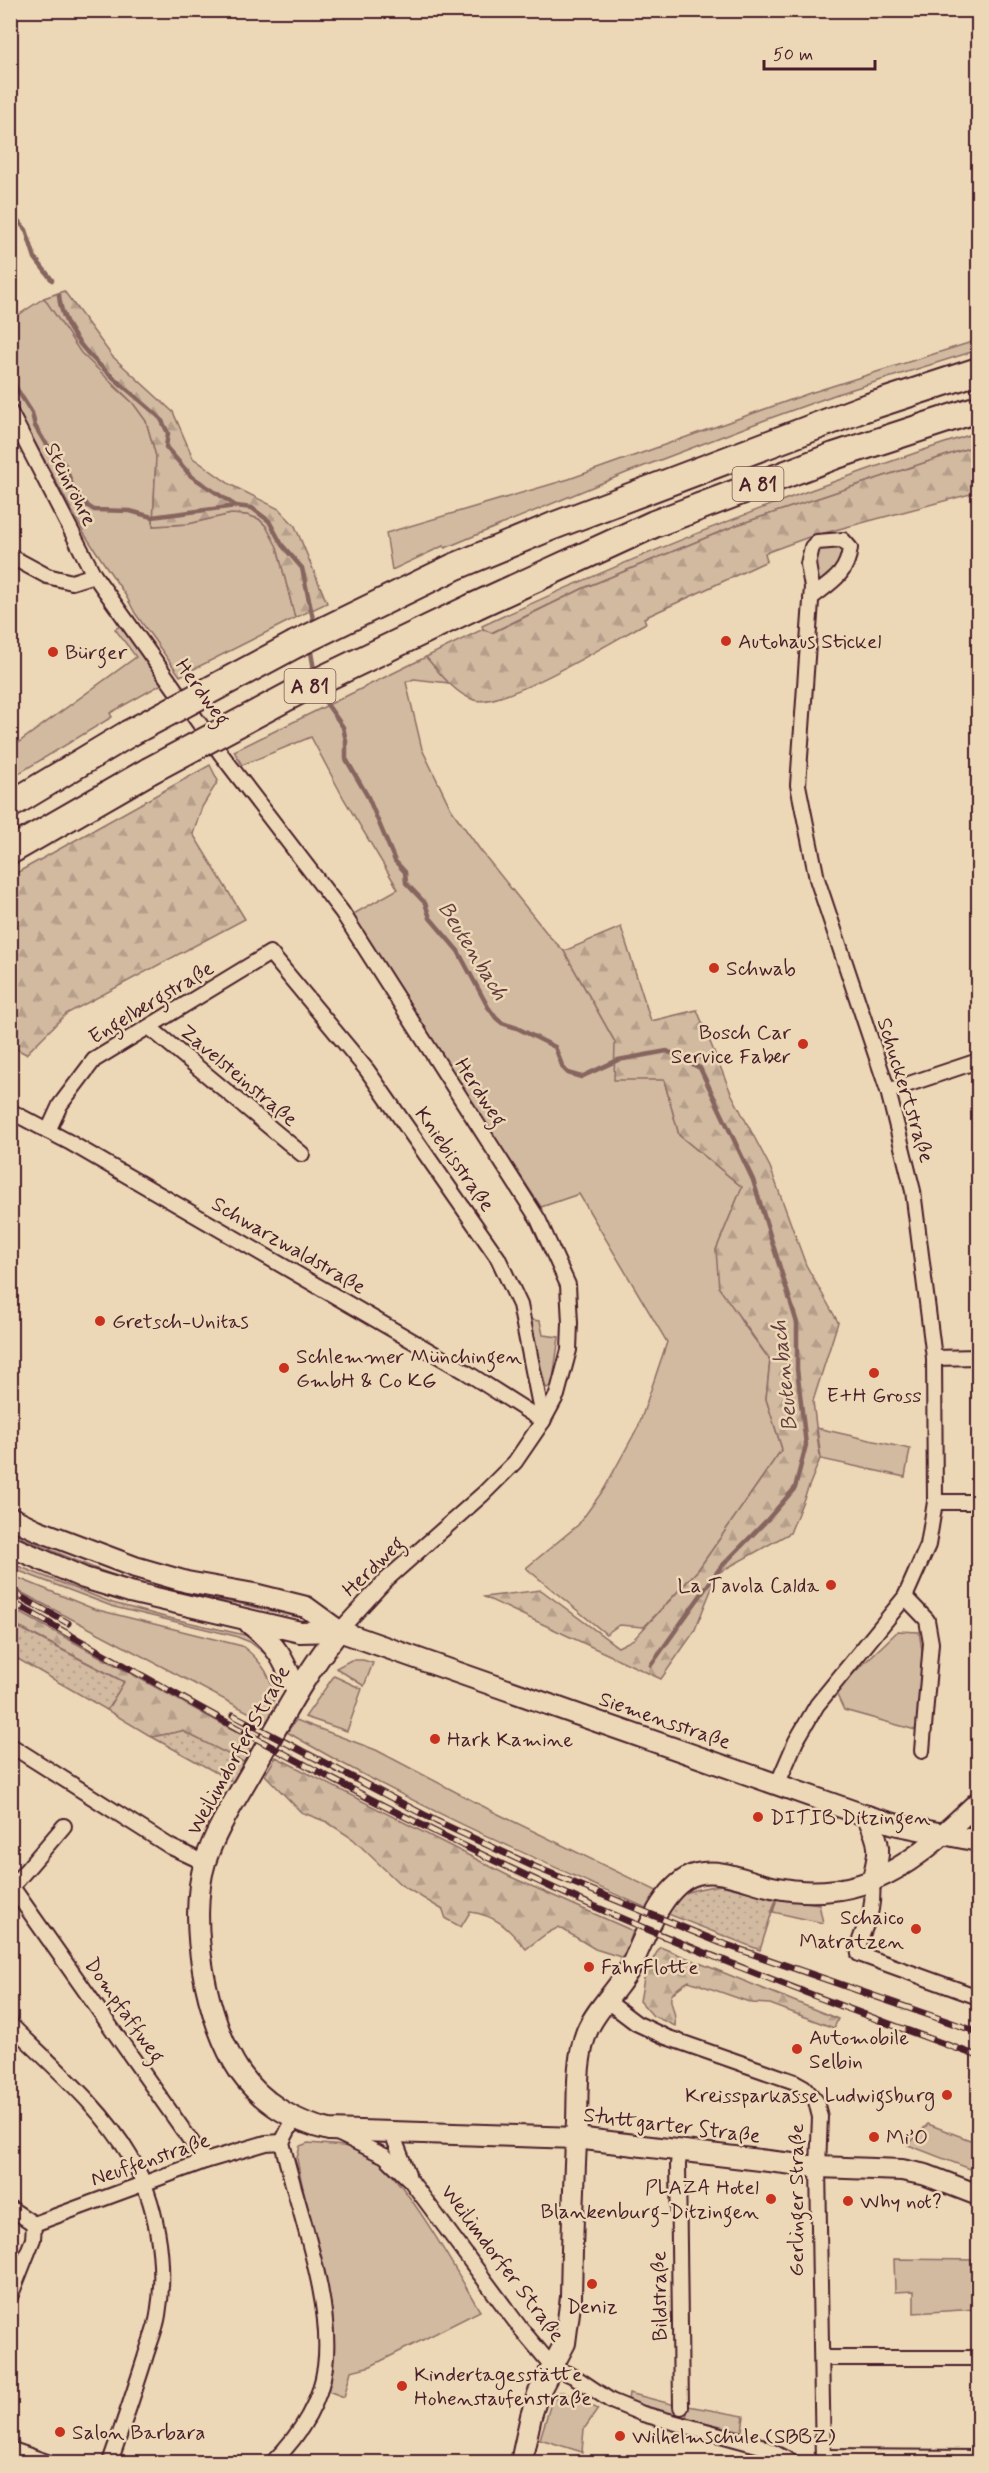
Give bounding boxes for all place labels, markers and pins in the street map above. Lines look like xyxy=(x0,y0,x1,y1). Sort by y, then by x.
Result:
place label: Autohaus Stickel xyxy=(738,628,881,656)
marker: Autohaus Stickel xyxy=(719,634,733,648)
place label: Bürger xyxy=(65,639,127,669)
marker: Bürger xyxy=(46,645,60,659)
place label: Schwab xyxy=(726,955,796,983)
marker: Schwab xyxy=(707,961,721,975)
place label: Bosch Car Service Faber xyxy=(671,1019,791,1071)
marker: Bosch Car Service Faber xyxy=(796,1037,810,1051)
place label: Gretsch-Unitas xyxy=(112,1308,249,1336)
marker: Gretsch-Unitas xyxy=(93,1314,107,1328)
place label: Schlemmer Münchingen GmbH & Co KG xyxy=(296,1343,522,1395)
marker: Schlemmer Münchingen GmbH & Co KG xyxy=(277,1361,291,1375)
marker: E+H Gross xyxy=(867,1366,881,1380)
place label: E+H Gross xyxy=(826,1382,922,1410)
place label: La Tavola Calda xyxy=(678,1572,819,1600)
marker: La Tavola Calda xyxy=(824,1578,838,1592)
place label: Hark Kamine xyxy=(447,1726,573,1754)
marker: Hark Kamine xyxy=(428,1732,442,1746)
place label: DITIB Ditzingen xyxy=(770,1804,931,1834)
marker: DITIB Ditzingen xyxy=(751,1810,765,1824)
place label: Schaico Matratzen xyxy=(799,1904,905,1956)
marker: Schaico Matratzen xyxy=(909,1922,923,1936)
place label: FahrFlotte xyxy=(601,1954,699,1982)
marker: FahrFlotte xyxy=(582,1960,596,1974)
place label: Automobile Selbin xyxy=(809,2024,909,2076)
marker: Automobile Selbin xyxy=(790,2042,804,2056)
place label: Kreissparkasse Ludwigsburg xyxy=(685,2082,935,2112)
marker: Kreissparkasse Ludwigsburg xyxy=(940,2088,954,2102)
place label: Mi’O xyxy=(886,2124,928,2152)
marker: Mi’O xyxy=(867,2130,881,2144)
place label: PLAZA Hotel Blankenburg-Ditzingen xyxy=(540,2174,760,2228)
place label: Why not? xyxy=(860,2188,942,2216)
marker: PLAZA Hotel Blankenburg-Ditzingen xyxy=(764,2192,778,2206)
marker: Why not? xyxy=(841,2194,855,2208)
marker: Deniz xyxy=(585,2277,599,2291)
place label: Deniz xyxy=(566,2293,618,2321)
place label: Kindertagesstätte Hohenstaufenstraße xyxy=(414,2361,592,2413)
marker: Kindertagesstätte Hohenstaufenstraße xyxy=(395,2379,409,2393)
place label: Salon Barbara xyxy=(72,2419,206,2447)
place label: Wilhelmschule (SBBZ) xyxy=(632,2423,836,2451)
marker: Salon Barbara xyxy=(53,2425,67,2439)
marker: Wilhelmschule (SBBZ) xyxy=(613,2429,627,2443)

